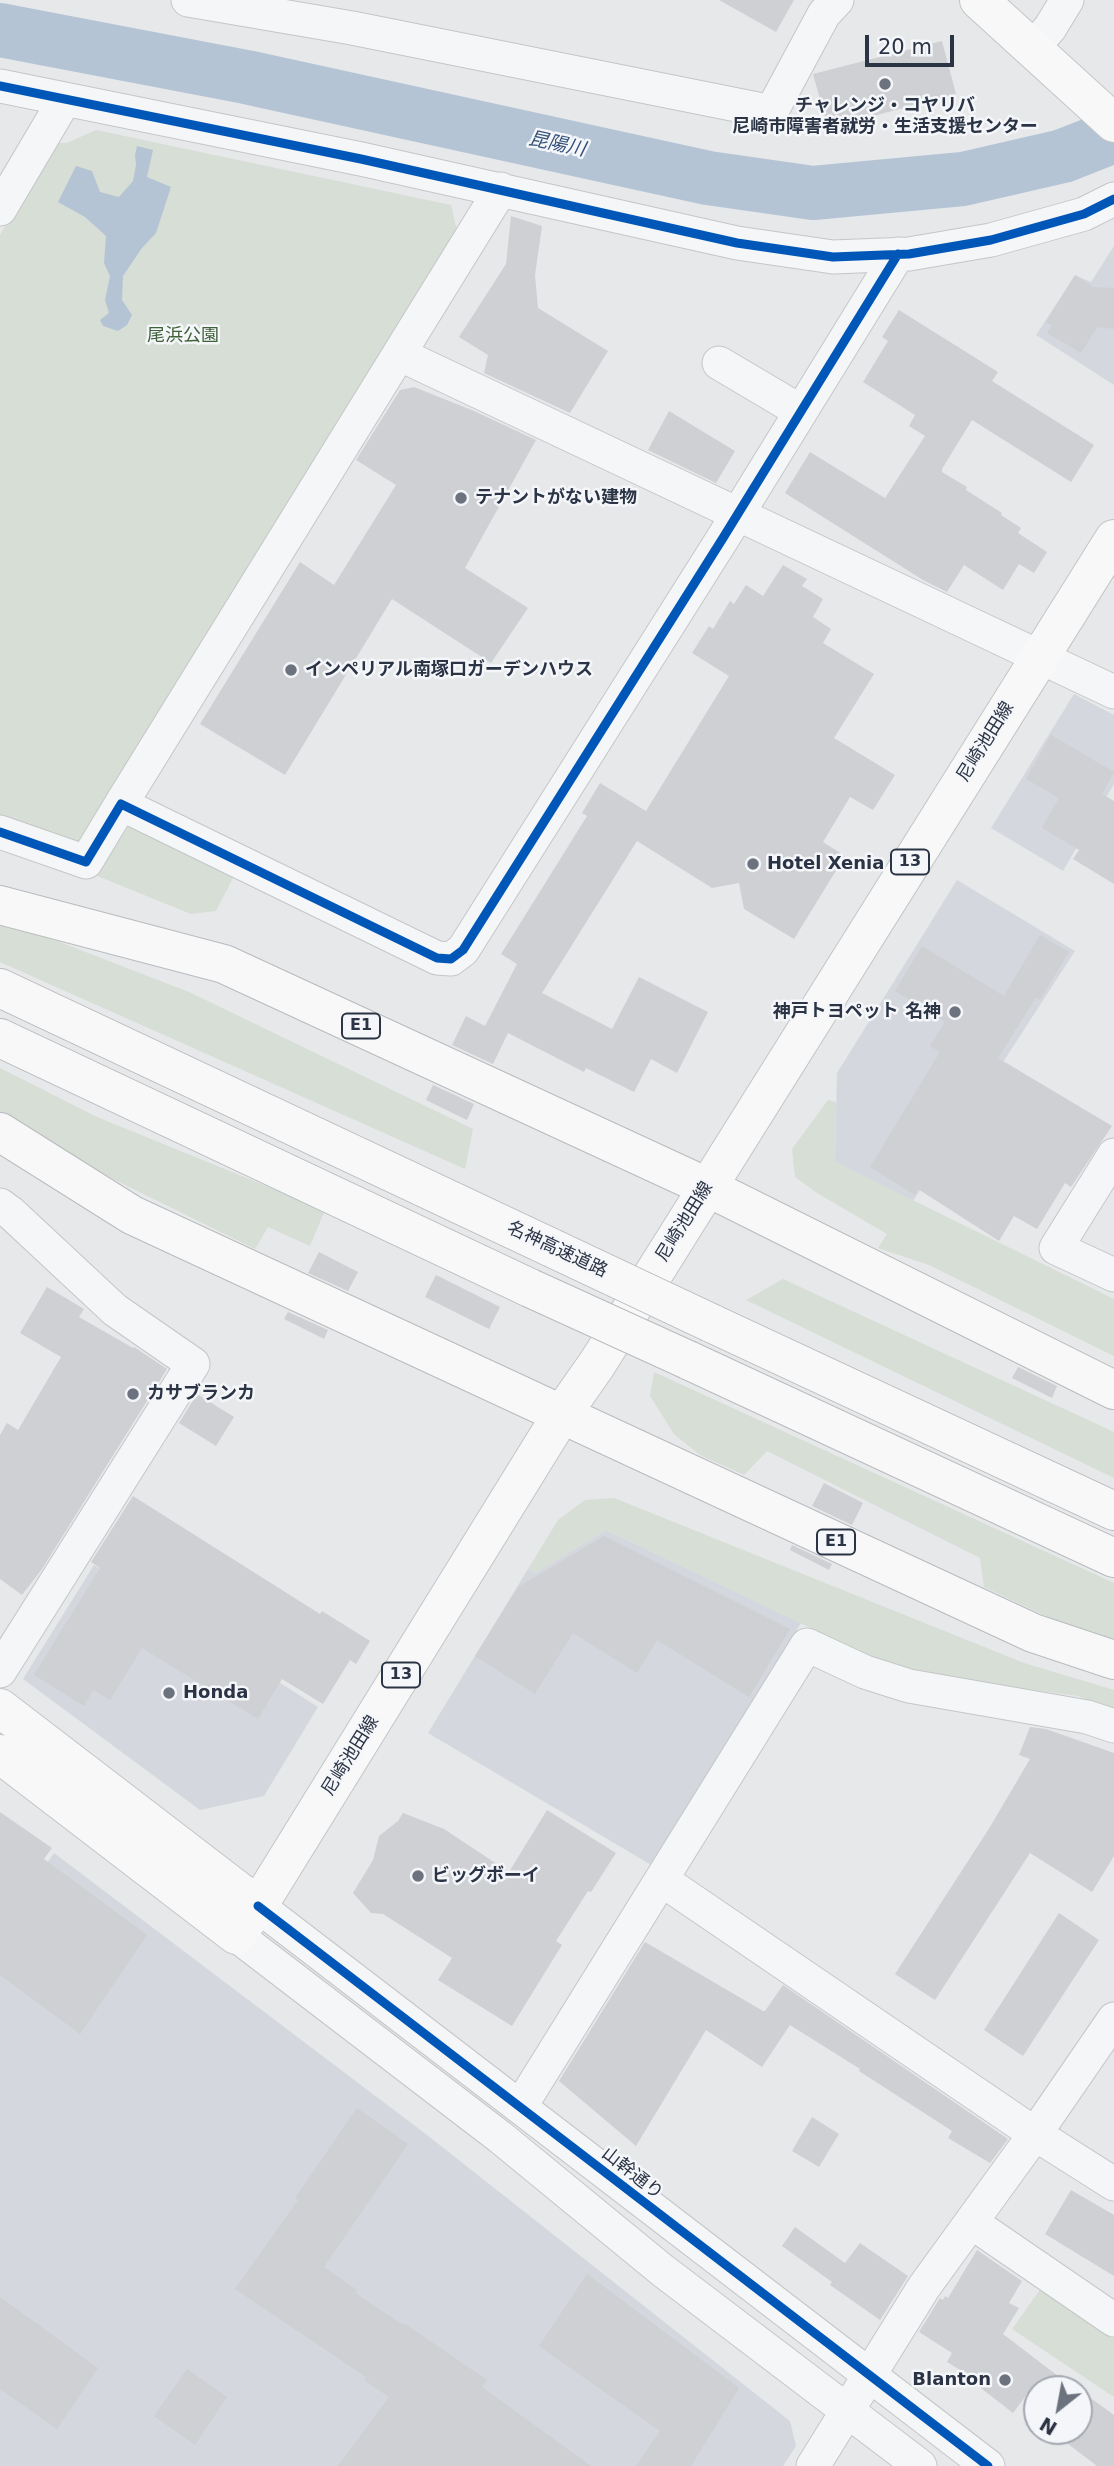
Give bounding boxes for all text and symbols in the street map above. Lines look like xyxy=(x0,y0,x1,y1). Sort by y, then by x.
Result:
scale bar xyxy=(869,21,958,65)
text: 20 m xyxy=(878,35,932,59)
marker: チャレンジ・コヤリバ 尼崎市障害者就労・生活支援センター xyxy=(877,76,893,92)
place label: チャレンジ・コヤリバ 尼崎市障害者就労・生活支援センター xyxy=(732,95,1038,138)
water label: 昆陽川 xyxy=(527,128,587,162)
park label: 尾浜公園 xyxy=(147,325,219,347)
place label: テナントがない建物 xyxy=(475,487,637,509)
marker: テナントがない建物 xyxy=(453,490,469,506)
place label: インペリアル南塚口ガーデンハウス xyxy=(305,659,593,681)
marker: インペリアル南塚口ガーデンハウス xyxy=(283,662,299,678)
street label: 尼崎池田線 xyxy=(953,698,1019,786)
road number: 13 xyxy=(891,849,929,874)
place label: Hotel Xenia xyxy=(767,853,884,875)
marker: Hotel Xenia xyxy=(745,856,761,872)
place label: 神戸トヨペット 名神 xyxy=(773,1001,941,1023)
marker: 神戸トヨペット 名神 xyxy=(947,1004,963,1020)
road number: E1 xyxy=(342,1014,380,1038)
street label: 尼崎池田線 xyxy=(652,1178,718,1266)
street label: 名神高速道路 xyxy=(503,1217,611,1283)
place label: カサブランカ xyxy=(147,1383,255,1405)
marker: カサブランカ xyxy=(125,1386,141,1402)
road number: E1 xyxy=(817,1530,855,1554)
road number: 13 xyxy=(382,1662,420,1688)
place label: Honda xyxy=(183,1682,248,1704)
marker: Honda xyxy=(161,1685,177,1701)
street label: 尼崎池田線 xyxy=(318,1712,384,1800)
place label: ビッグボーイ xyxy=(432,1865,540,1887)
marker: ビッグボーイ xyxy=(410,1868,426,1884)
street label: 山幹通り xyxy=(597,2143,667,2205)
place label: Blanton xyxy=(912,2369,991,2391)
marker: Blanton xyxy=(997,2372,1013,2388)
north arrow xyxy=(1023,2375,1093,2445)
text: N xyxy=(1036,2413,1061,2440)

